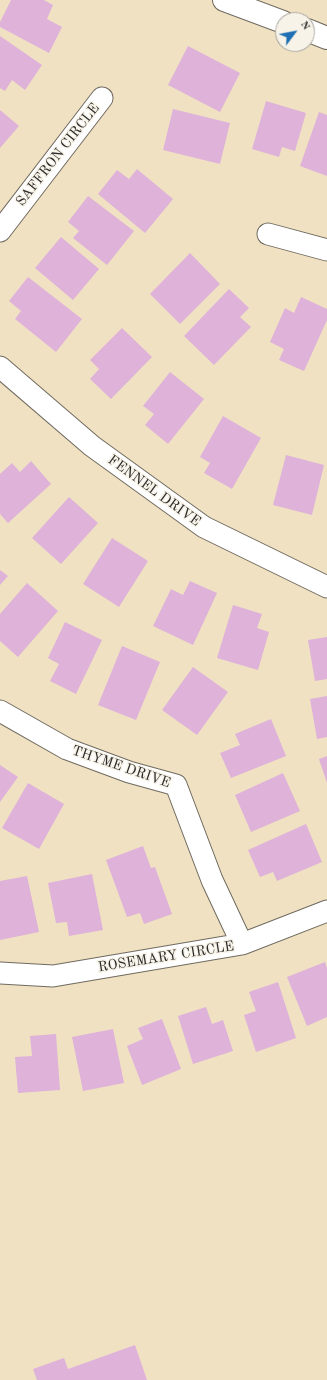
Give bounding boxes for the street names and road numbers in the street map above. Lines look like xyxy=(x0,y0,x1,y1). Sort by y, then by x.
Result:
street label: SAFFRON CIRCLE xyxy=(13,100,103,210)
street label: FENNEL DRIVE xyxy=(104,452,204,530)
street label: THYME DRIVE xyxy=(69,742,173,792)
street label: ROSEMARY CIRCLE xyxy=(97,938,235,976)

